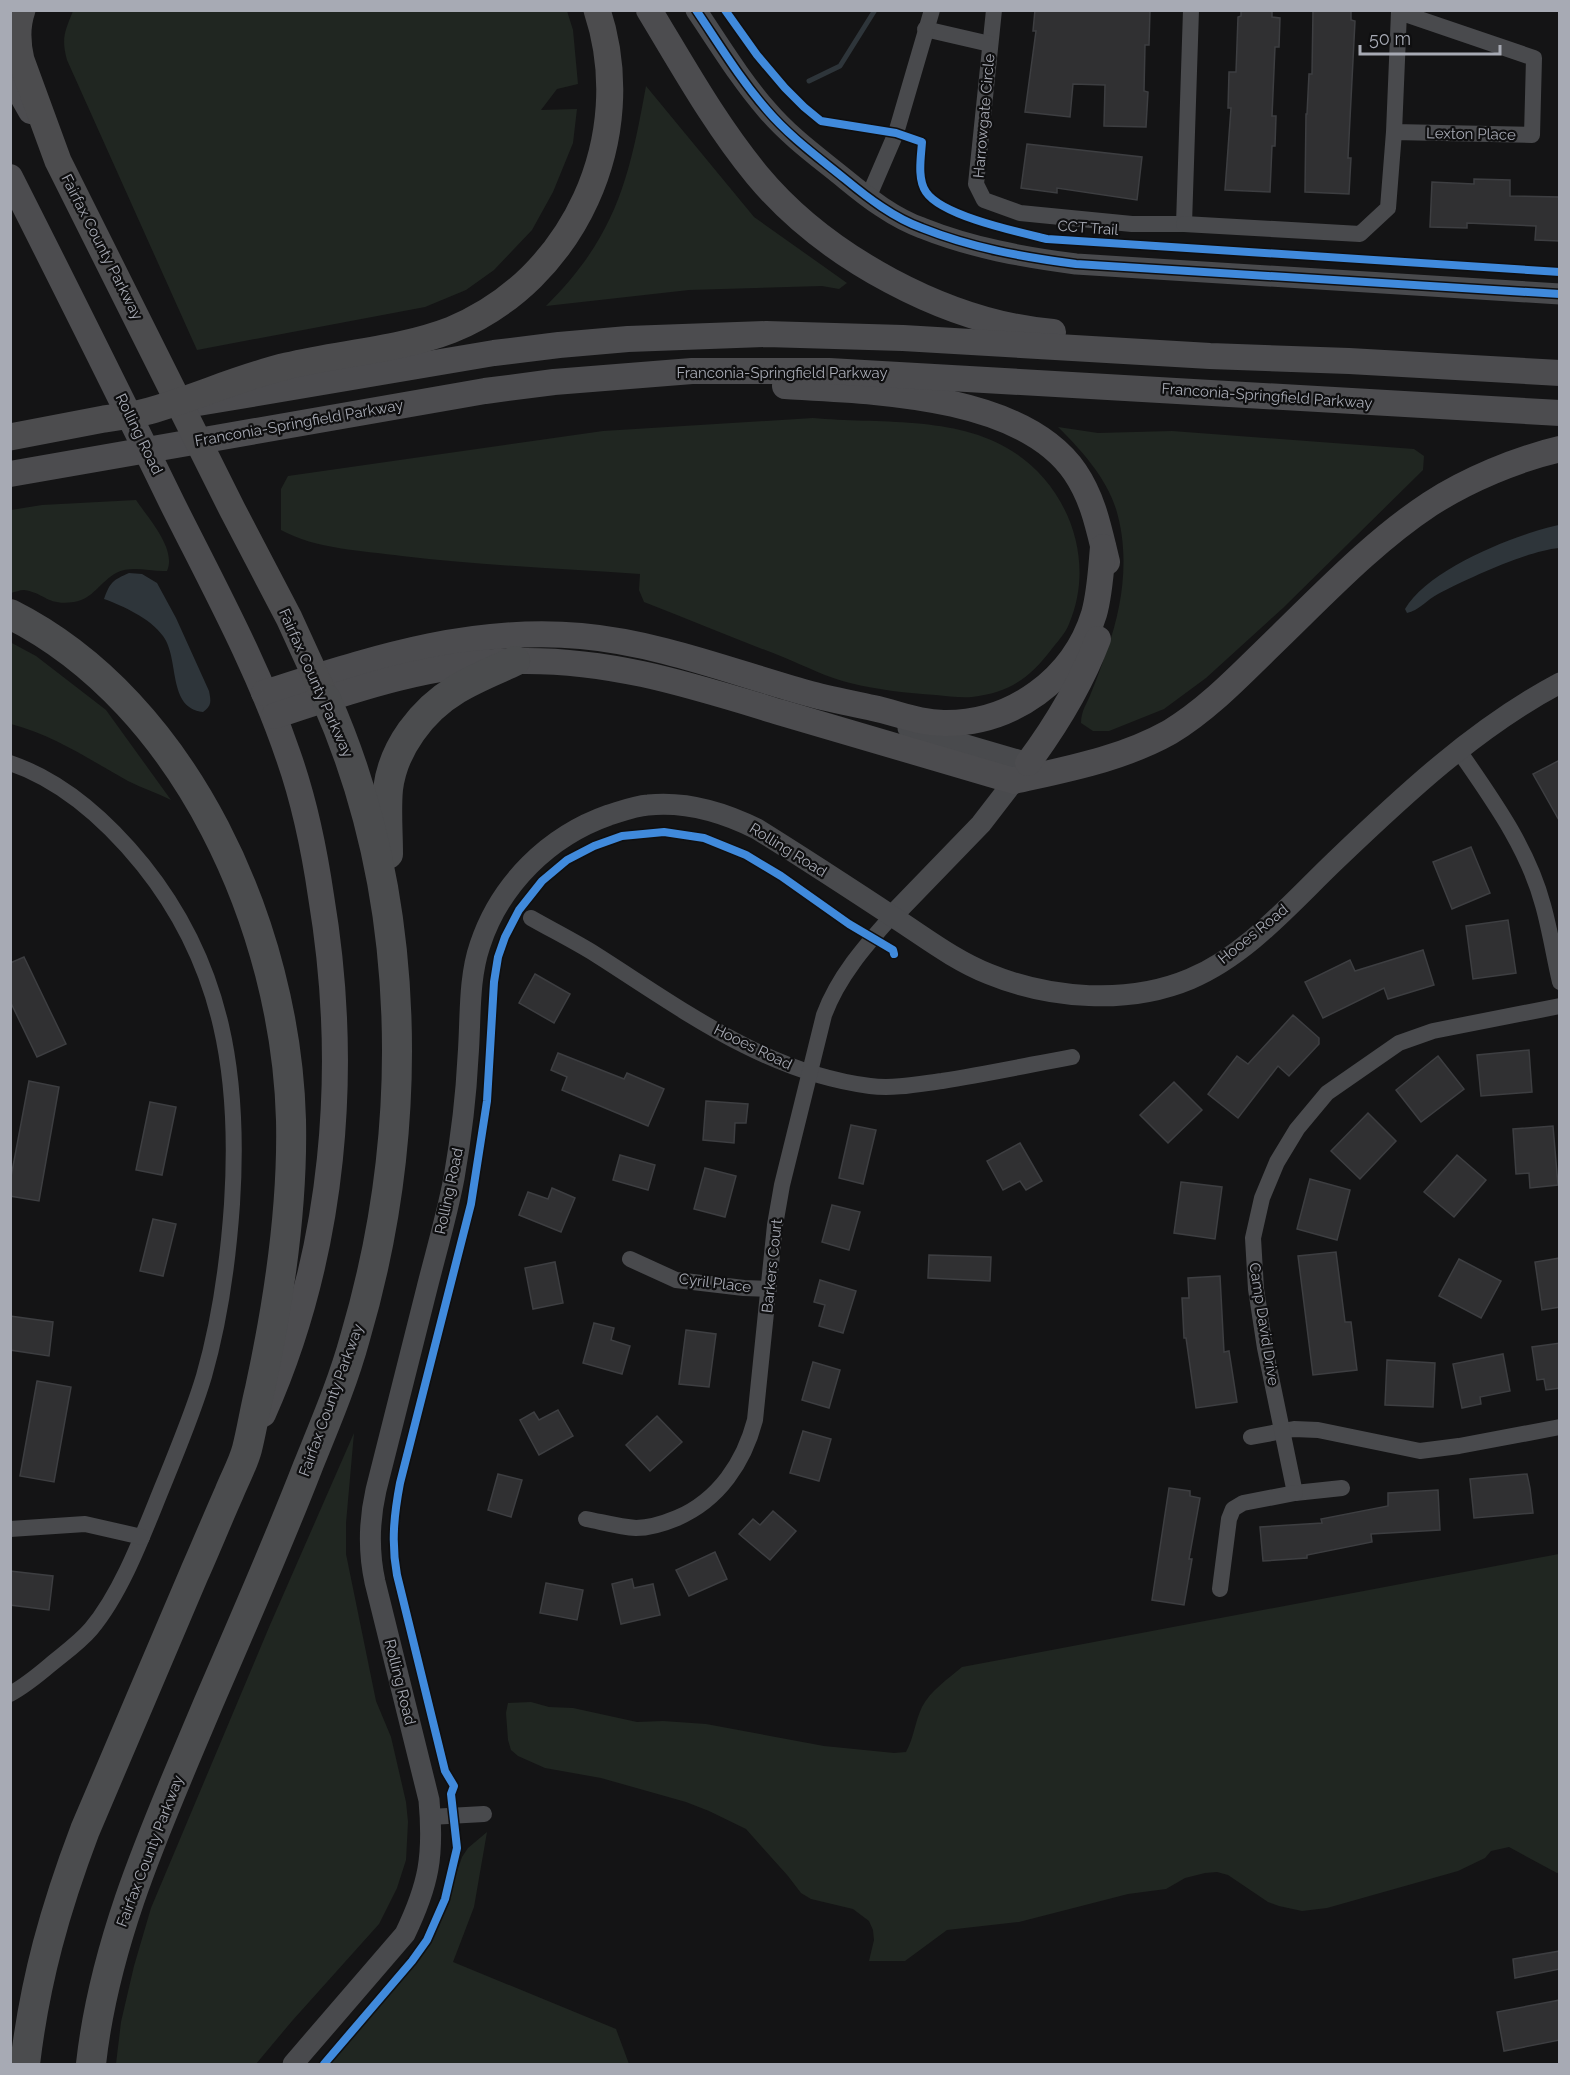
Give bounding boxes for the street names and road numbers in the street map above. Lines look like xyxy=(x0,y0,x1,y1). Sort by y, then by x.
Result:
street label: Harrowgate Circle xyxy=(970,53,998,179)
street label: Lexton Place xyxy=(1426,124,1516,144)
street label: Fairfax County Parkway xyxy=(57,171,147,323)
street label: CCT Trail xyxy=(1057,217,1120,239)
street label: Franconia-Springfield Parkway xyxy=(676,364,888,382)
street label: Franconia-Springfield Parkway xyxy=(1161,380,1373,412)
street label: Rolling Road xyxy=(112,391,166,477)
street label: Franconia-Springfield Parkway xyxy=(193,396,405,450)
street label: Fairfax County Parkway xyxy=(275,606,357,760)
street label: Rolling Road xyxy=(746,819,830,881)
street label: Hooes Road xyxy=(1214,900,1292,968)
street label: Hooes Road xyxy=(711,1020,795,1074)
street label: Rolling Road xyxy=(431,1146,467,1236)
street label: Barkers Court xyxy=(758,1218,786,1314)
street label: Camp David Drive xyxy=(1245,1261,1283,1387)
street label: Cyril Place xyxy=(678,1270,752,1296)
street label: Fairfax County Parkway xyxy=(295,1321,367,1479)
street label: Rolling Road xyxy=(381,1637,419,1727)
street label: Fairfax County Parkway xyxy=(113,1773,187,1929)

